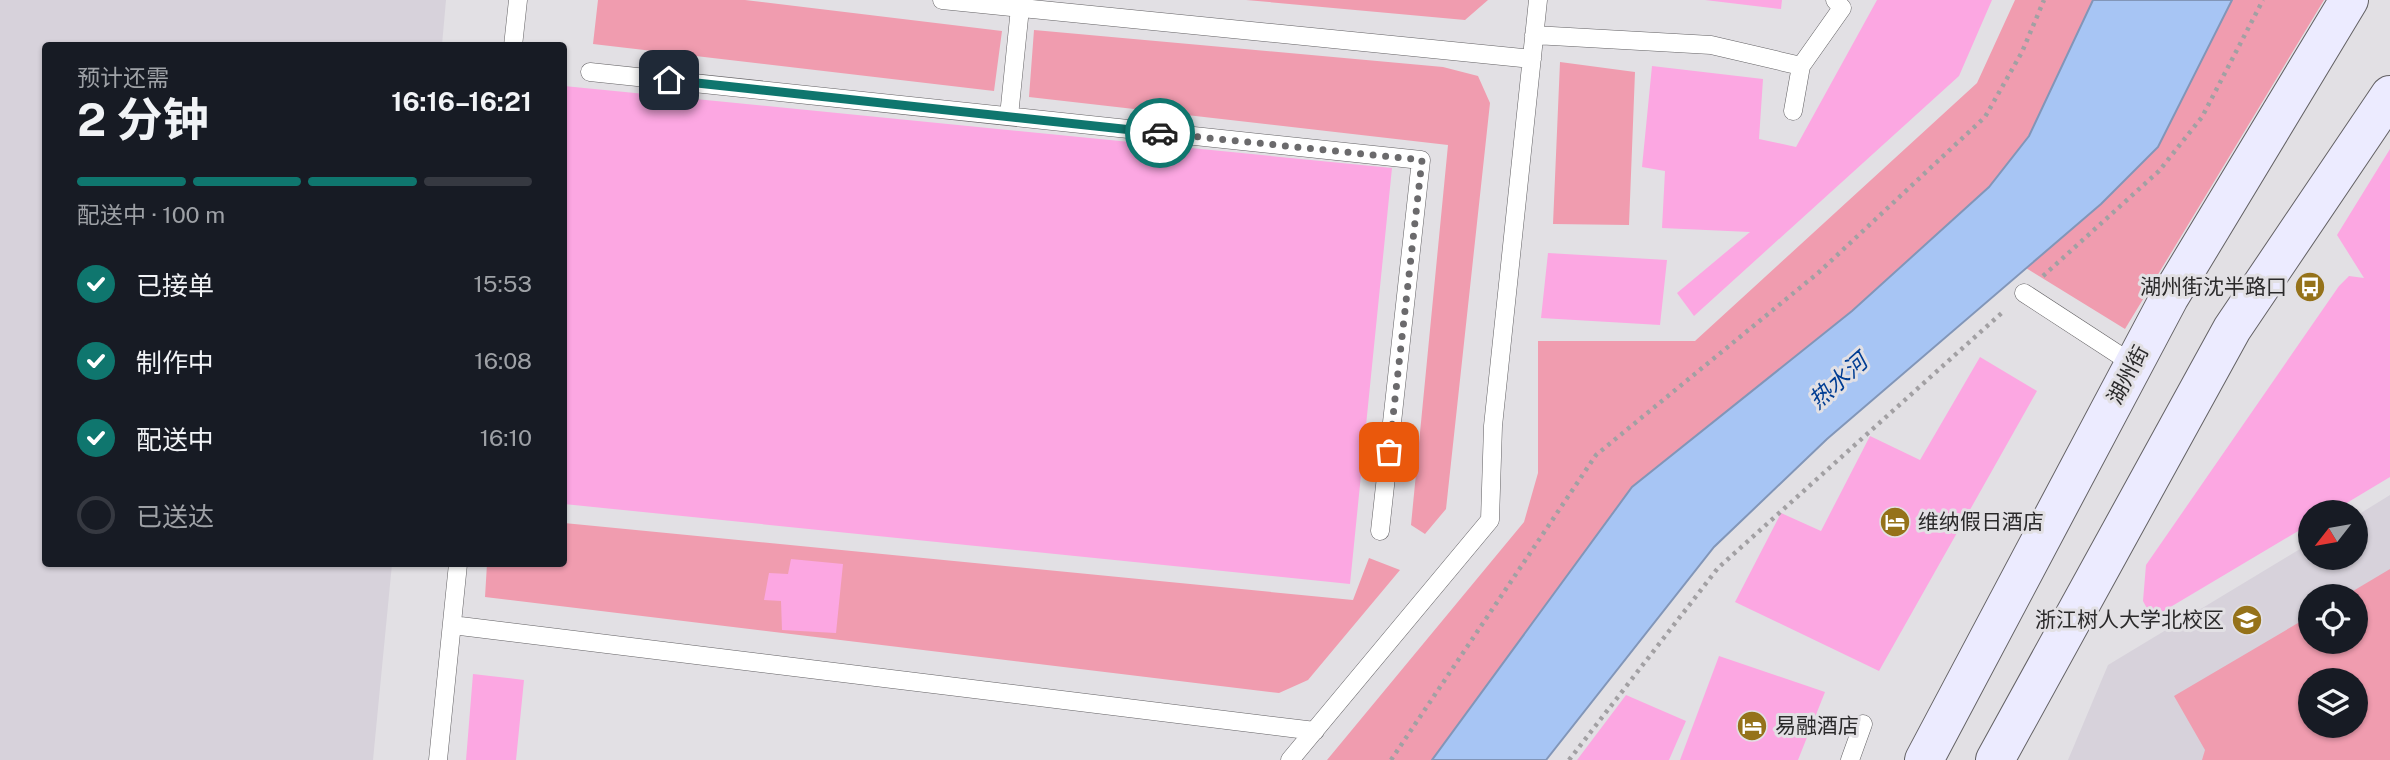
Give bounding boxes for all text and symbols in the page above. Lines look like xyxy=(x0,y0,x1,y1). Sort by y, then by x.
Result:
pin xyxy=(639,50,699,110)
icon: home xyxy=(650,61,688,99)
text: 预计还需 xyxy=(77,64,169,91)
text: 16:16–16:21 xyxy=(391,86,532,117)
text: 2 分钟 xyxy=(77,92,209,146)
courier xyxy=(1125,98,1195,168)
icon: car xyxy=(1141,114,1179,152)
text: 配送中 · 100 m xyxy=(77,201,225,228)
icon: check xyxy=(77,265,115,303)
text: 已接单 xyxy=(136,270,214,301)
text: 15:53 xyxy=(474,270,532,297)
bus stop icon: 湖州街沈半路口 xyxy=(2293,270,2327,304)
place label: 湖州街沈半路口 xyxy=(2140,274,2287,299)
street label: 湖州街 xyxy=(2102,341,2153,408)
icon: check xyxy=(77,342,115,380)
water label: 热水河 xyxy=(1803,345,1875,414)
text: 制作中 xyxy=(136,347,214,378)
text: 16:08 xyxy=(474,347,532,374)
icon: check xyxy=(77,419,115,457)
pin xyxy=(1359,422,1419,482)
text: 配送中 xyxy=(136,424,214,455)
text: 16:10 xyxy=(480,424,532,451)
icon: bag xyxy=(1370,433,1408,471)
north arrow xyxy=(2298,500,2368,570)
map controls xyxy=(2298,500,2368,738)
text: 已送达 xyxy=(136,501,214,532)
hotel icon: 维纳假日酒店 xyxy=(1878,505,1912,539)
place label: 维纳假日酒店 xyxy=(1918,509,2044,534)
button: locate xyxy=(2298,584,2368,654)
school or university icon: 浙江树人大学北校区 xyxy=(2230,603,2264,637)
place label: 浙江树人大学北校区 xyxy=(2035,607,2224,632)
button: layers xyxy=(2298,668,2368,738)
hotel icon: 易融酒店 xyxy=(1735,709,1769,743)
place label: 易融酒店 xyxy=(1775,713,1859,738)

